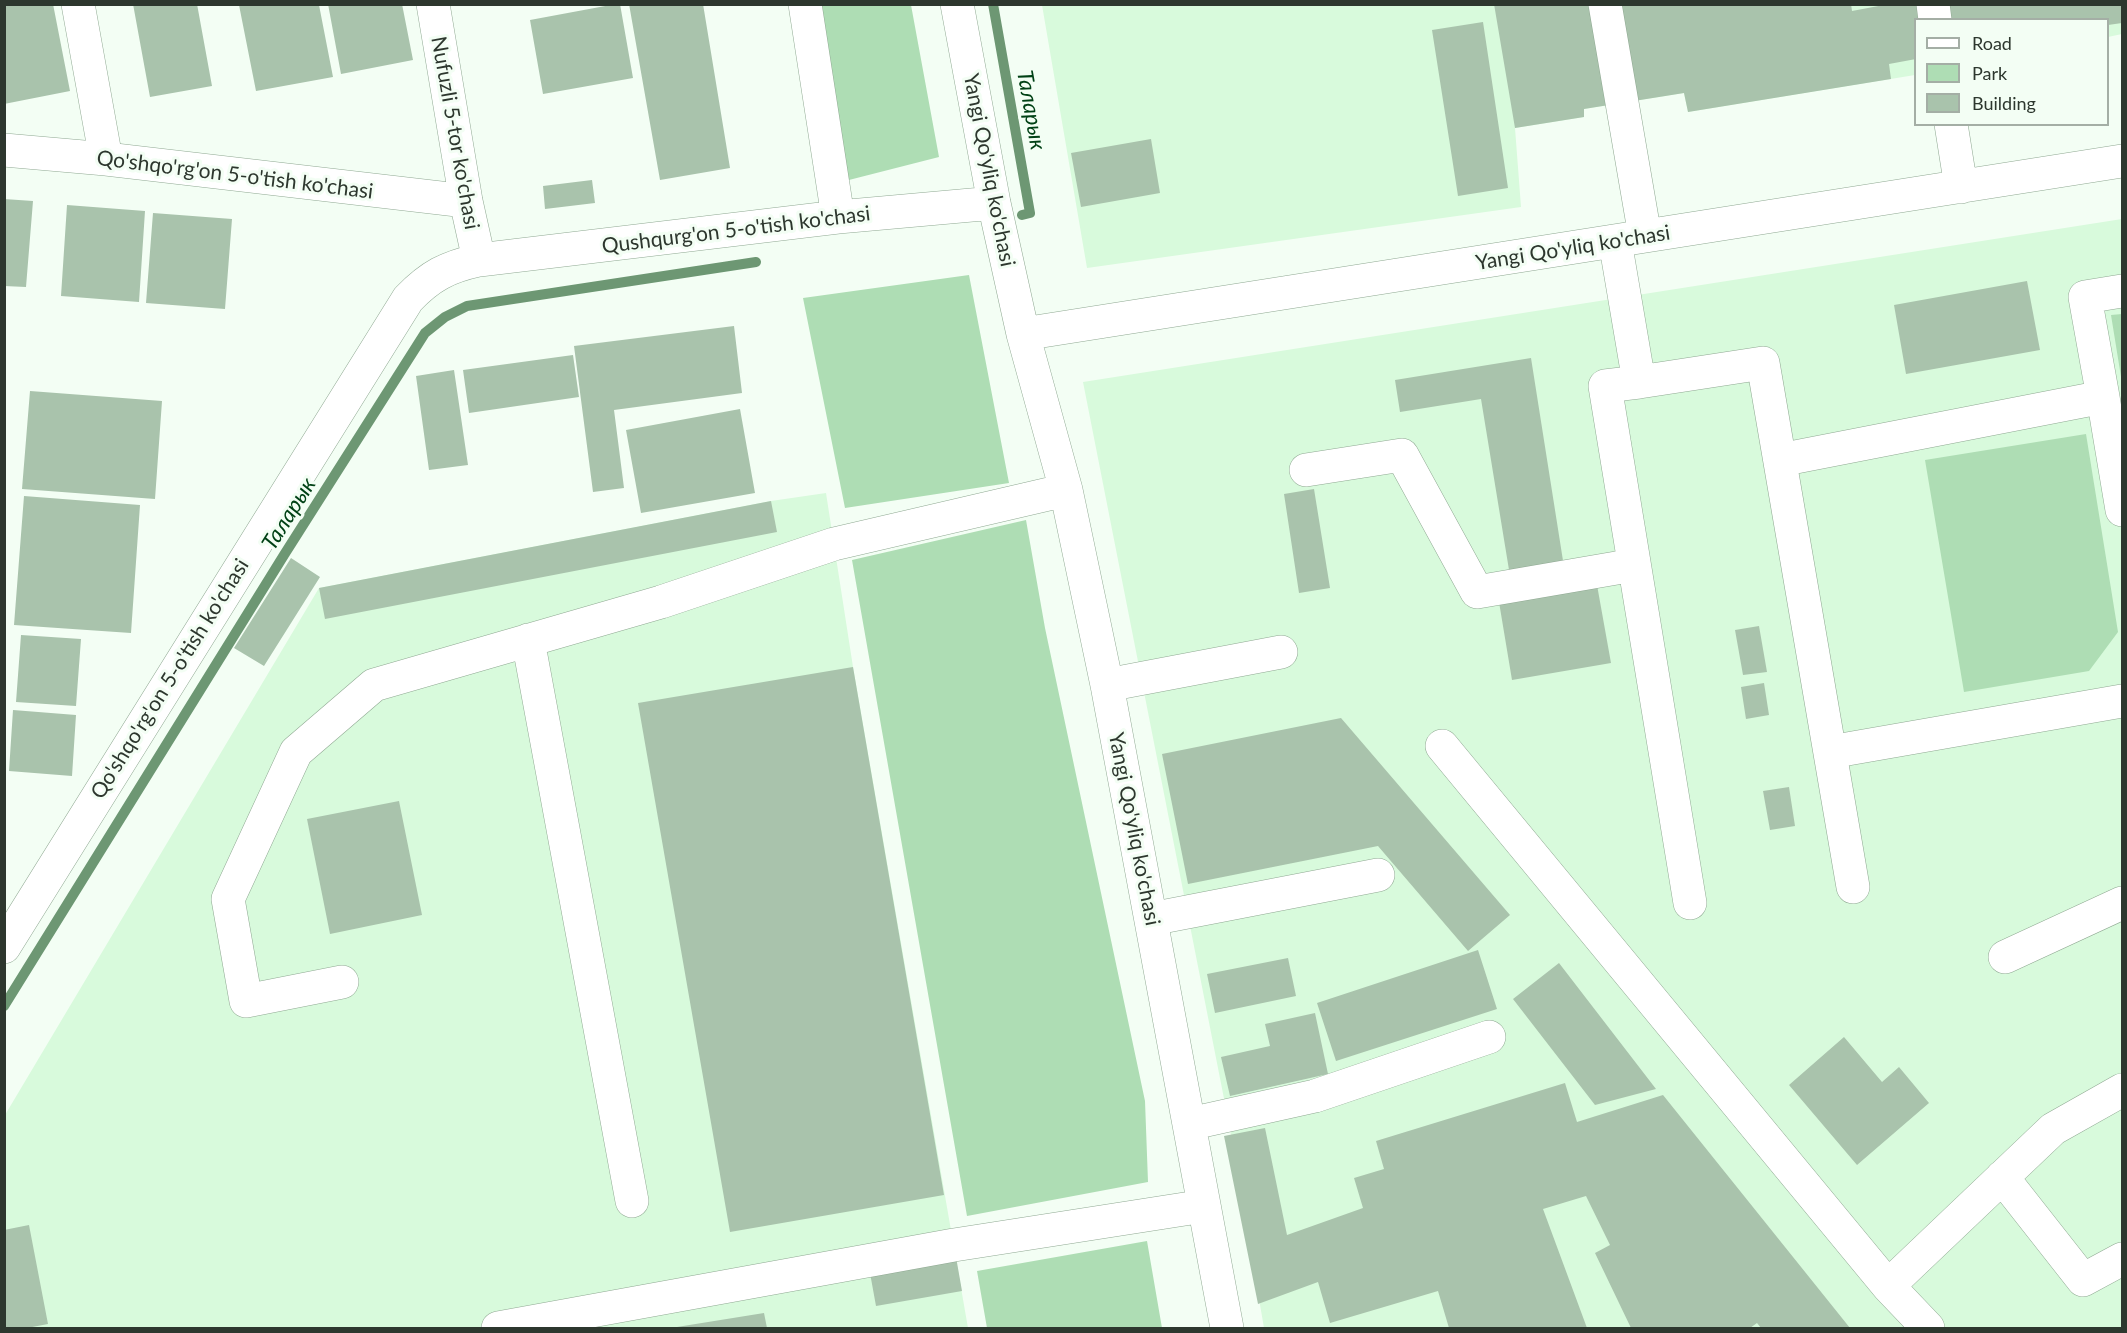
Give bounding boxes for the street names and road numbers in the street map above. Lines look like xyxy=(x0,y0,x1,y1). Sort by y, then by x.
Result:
street label: Nufuzli 5-tor ko'chasi xyxy=(426,35,484,231)
street label: Yangi Qo'yliq ko'chasi xyxy=(958,71,1020,269)
street label: Qo'shqo'rg'on 5-o'tish ko'chasi xyxy=(95,146,375,204)
street label: Qushqurg'on 5-o'tish ko'chasi xyxy=(600,201,872,259)
street label: Yangi Qo'yliq ko'chasi xyxy=(1474,220,1672,276)
street label: Qo'shqo'rg'on 5-o'tish ko'chasi xyxy=(86,554,254,804)
street label: Yangi Qo'yliq ko'chasi xyxy=(1103,730,1165,928)

